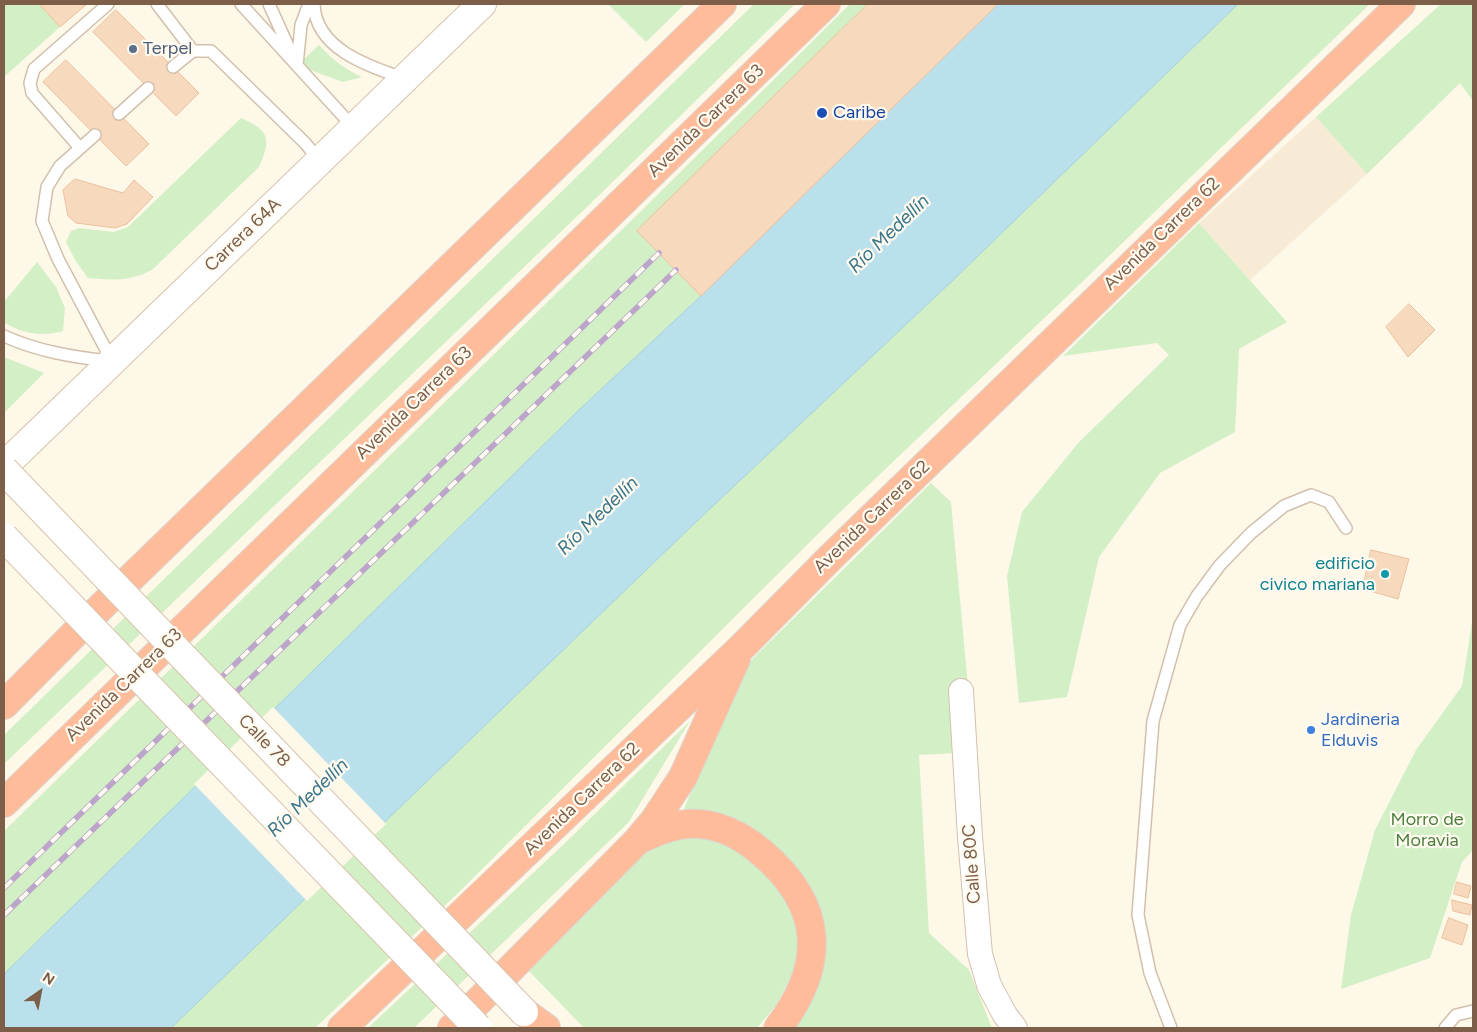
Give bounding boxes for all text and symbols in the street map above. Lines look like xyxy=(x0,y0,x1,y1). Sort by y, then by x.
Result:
place label: Terpel xyxy=(143,38,192,60)
marker: Terpel xyxy=(127,43,139,55)
street label: Avenida Carrera 63 xyxy=(643,60,769,182)
place label: Caribe xyxy=(833,102,886,124)
marker: Caribe xyxy=(815,106,829,120)
street label: Avenida Carrera 62 xyxy=(1099,173,1225,295)
water label: Río Medellín xyxy=(844,190,934,278)
street label: Carrera 64A xyxy=(200,193,286,277)
street label: Avenida Carrera 63 xyxy=(351,342,477,464)
street label: Avenida Carrera 62 xyxy=(809,456,935,578)
water label: Río Medellín xyxy=(553,472,643,560)
place label: edificio civico mariana xyxy=(1260,553,1375,596)
marker: edificio civico mariana xyxy=(1379,568,1391,580)
street label: Avenida Carrera 63 xyxy=(61,624,187,746)
place label: Jardineria Elduvis xyxy=(1321,709,1400,752)
street label: Calle 78 xyxy=(234,710,294,772)
marker: Jardineria Elduvis xyxy=(1305,724,1317,736)
street label: Avenida Carrera 62 xyxy=(519,738,645,860)
water label: Río Medellín xyxy=(263,754,353,842)
park label: Morro de Moravia xyxy=(1390,809,1464,852)
street label: Calle 80C xyxy=(958,823,986,905)
north arrow xyxy=(15,967,65,1017)
text: N xyxy=(39,969,58,989)

